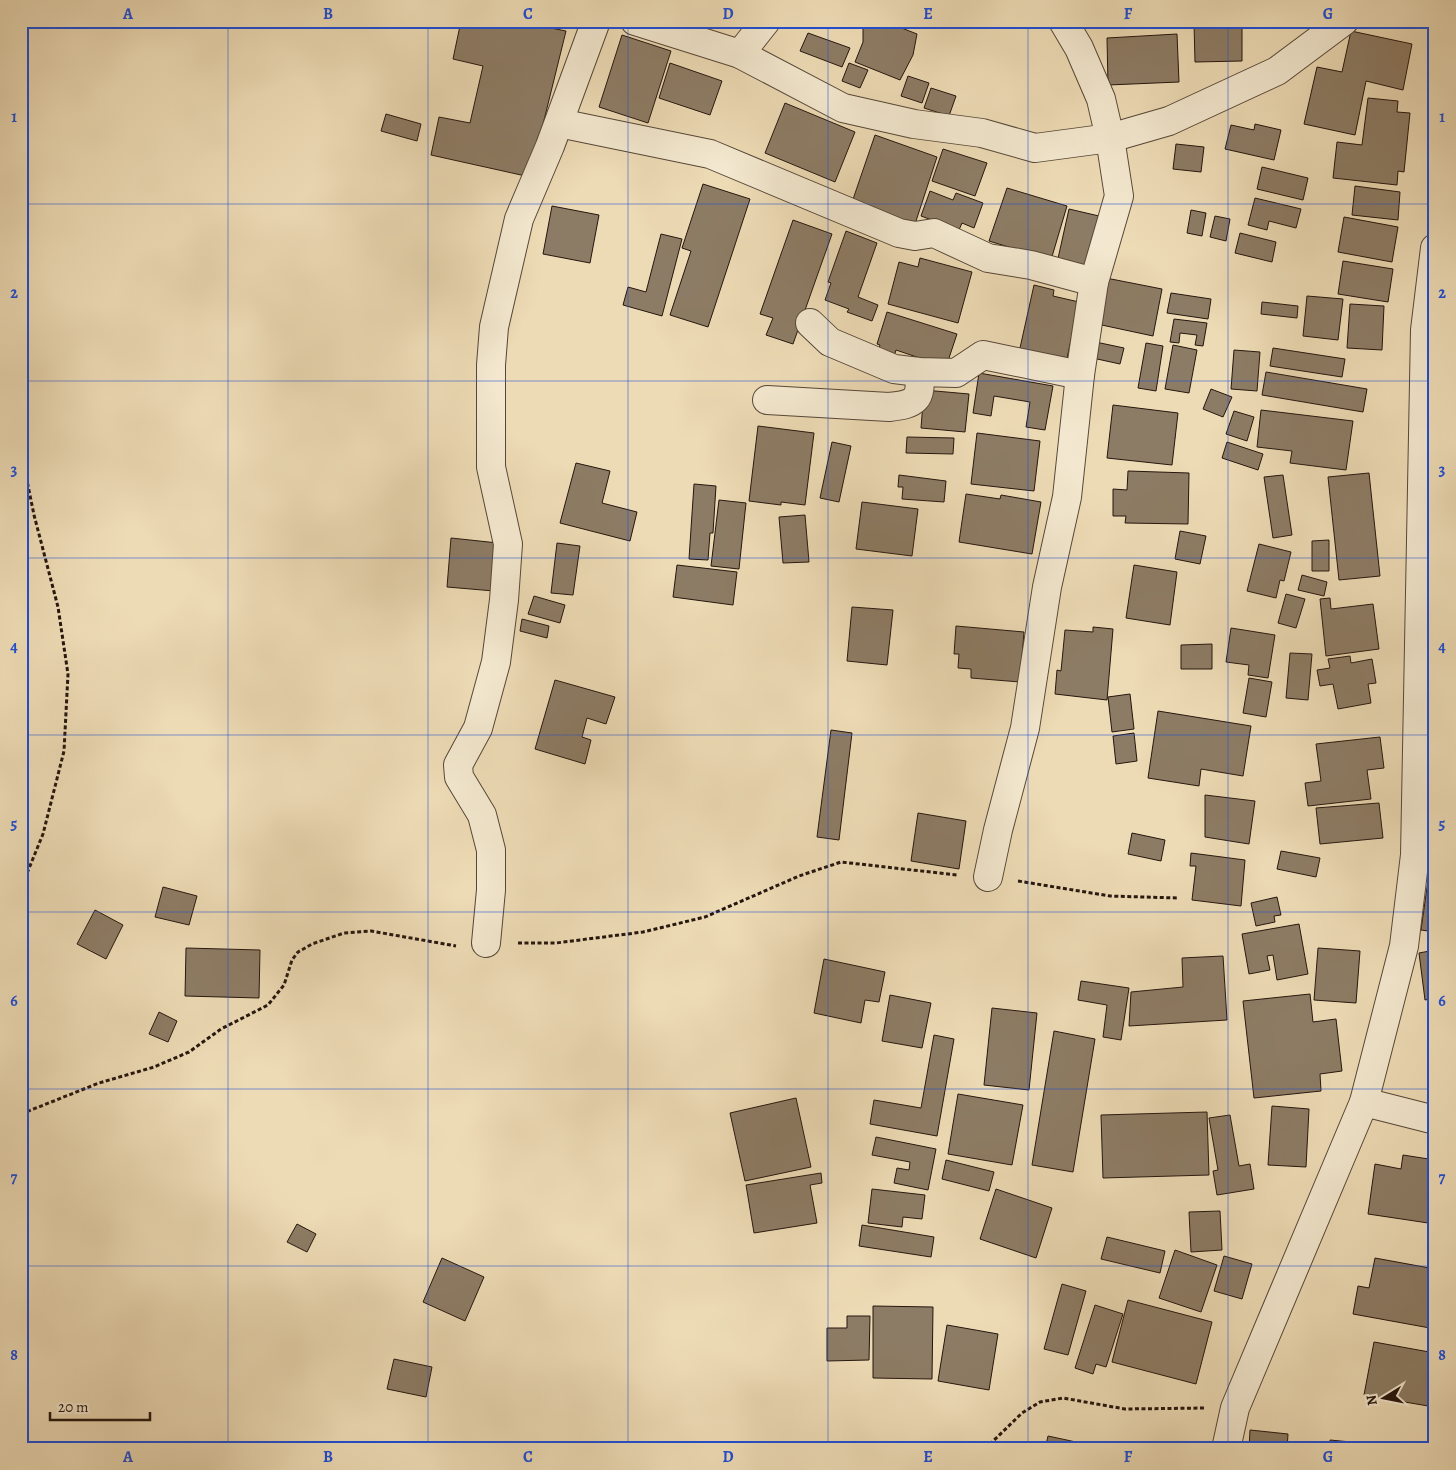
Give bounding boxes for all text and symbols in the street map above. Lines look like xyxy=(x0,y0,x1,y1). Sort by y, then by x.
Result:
text: A xyxy=(122,3,134,25)
text: B xyxy=(323,3,333,25)
text: C xyxy=(523,3,533,25)
text: D xyxy=(722,3,734,25)
text: E xyxy=(923,3,933,25)
text: F xyxy=(1124,3,1133,25)
text: G xyxy=(1323,3,1333,25)
text: 1 xyxy=(11,106,17,128)
text: 1 xyxy=(1439,106,1445,128)
text: 2 xyxy=(10,282,18,304)
text: 2 xyxy=(1438,282,1446,304)
text: 3 xyxy=(11,459,18,481)
text: 3 xyxy=(1439,459,1446,481)
text: 4 xyxy=(10,636,18,658)
text: 4 xyxy=(1438,636,1446,658)
text: 5 xyxy=(11,813,18,835)
text: 5 xyxy=(1439,813,1446,835)
text: 6 xyxy=(10,990,18,1012)
text: 6 xyxy=(1438,990,1446,1012)
text: 7 xyxy=(11,1167,18,1189)
text: 7 xyxy=(1439,1167,1446,1189)
text: 8 xyxy=(10,1344,18,1366)
text: 8 xyxy=(1438,1344,1446,1366)
north arrow xyxy=(1358,1372,1408,1422)
scale bar xyxy=(50,1390,150,1422)
text: N xyxy=(1361,1393,1382,1407)
text: 20 m xyxy=(58,1397,89,1417)
text: A xyxy=(122,1446,134,1468)
text: B xyxy=(323,1446,333,1468)
text: C xyxy=(523,1446,533,1468)
text: D xyxy=(722,1446,734,1468)
text: E xyxy=(923,1446,933,1468)
text: F xyxy=(1124,1446,1133,1468)
text: G xyxy=(1323,1446,1333,1468)

